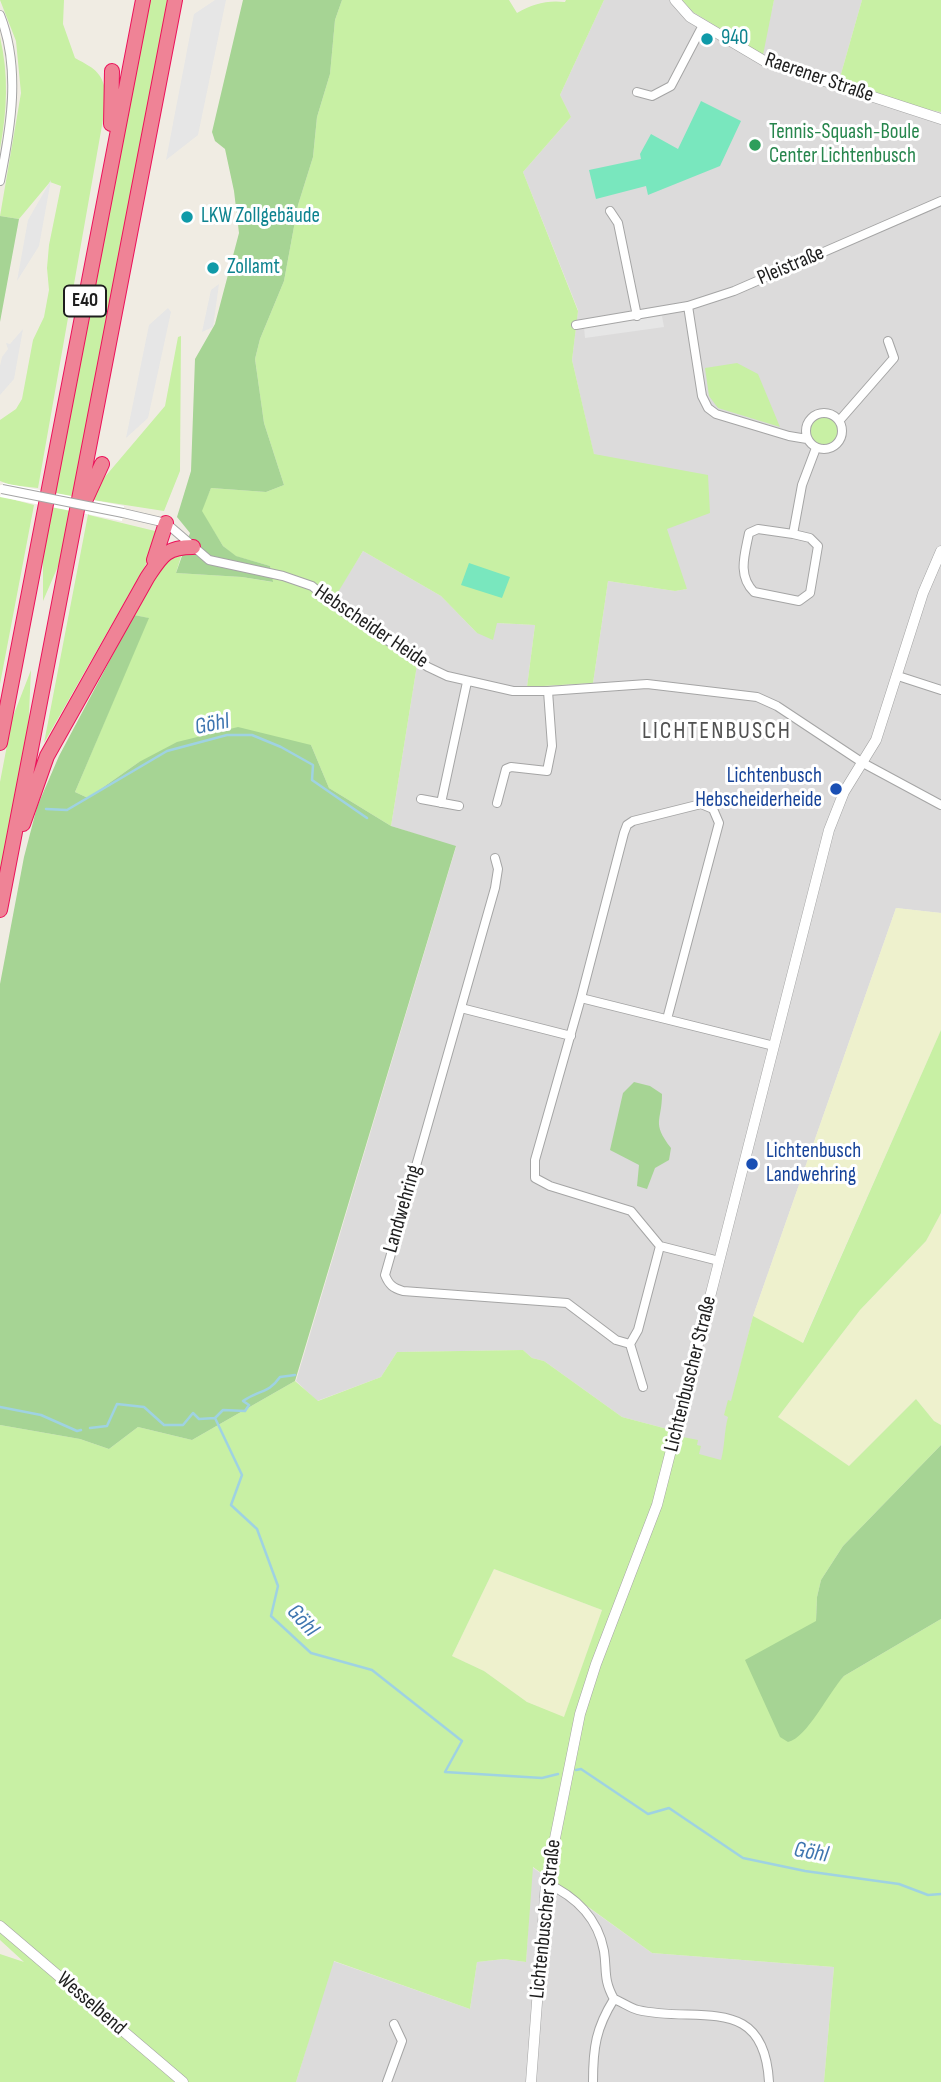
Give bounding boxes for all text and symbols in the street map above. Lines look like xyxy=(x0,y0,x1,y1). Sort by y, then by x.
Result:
place label: 940 xyxy=(721,26,748,52)
marker: 940 xyxy=(699,31,715,47)
street label: Raerener Straße xyxy=(761,48,877,108)
place label: Tennis-Squash-Boule Center Lichtenbusch xyxy=(769,120,920,170)
marker: Tennis-Squash-Boule Center Lichtenbusch xyxy=(747,137,763,153)
place label: LKW Zollgebäude xyxy=(201,204,320,230)
marker: LKW Zollgebäude xyxy=(179,209,195,225)
street label: Pleistraße xyxy=(754,241,828,291)
place label: Zollamt xyxy=(227,255,280,281)
marker: Zollamt xyxy=(205,260,221,276)
road number: E40 xyxy=(64,286,106,316)
street label: Hebscheider Heide xyxy=(309,580,433,674)
water label: Göhl xyxy=(192,708,232,742)
district label: LICHTENBUSCH xyxy=(644,718,790,746)
place label: Lichtenbusch Hebscheiderheide xyxy=(695,764,822,814)
marker: Lichtenbusch Hebscheiderheide xyxy=(828,781,844,797)
place label: Lichtenbusch Landwehring xyxy=(766,1139,861,1189)
marker: Lichtenbusch Landwehring xyxy=(744,1156,760,1172)
street label: Landwehring xyxy=(378,1162,428,1256)
street label: Lichtenbuscher Straße xyxy=(659,1294,723,1454)
water label: Göhl xyxy=(280,1599,324,1643)
water label: Göhl xyxy=(792,1836,830,1870)
street label: Lichtenbuscher Straße xyxy=(525,1838,567,2000)
street label: Wesselbend xyxy=(51,1967,131,2041)

